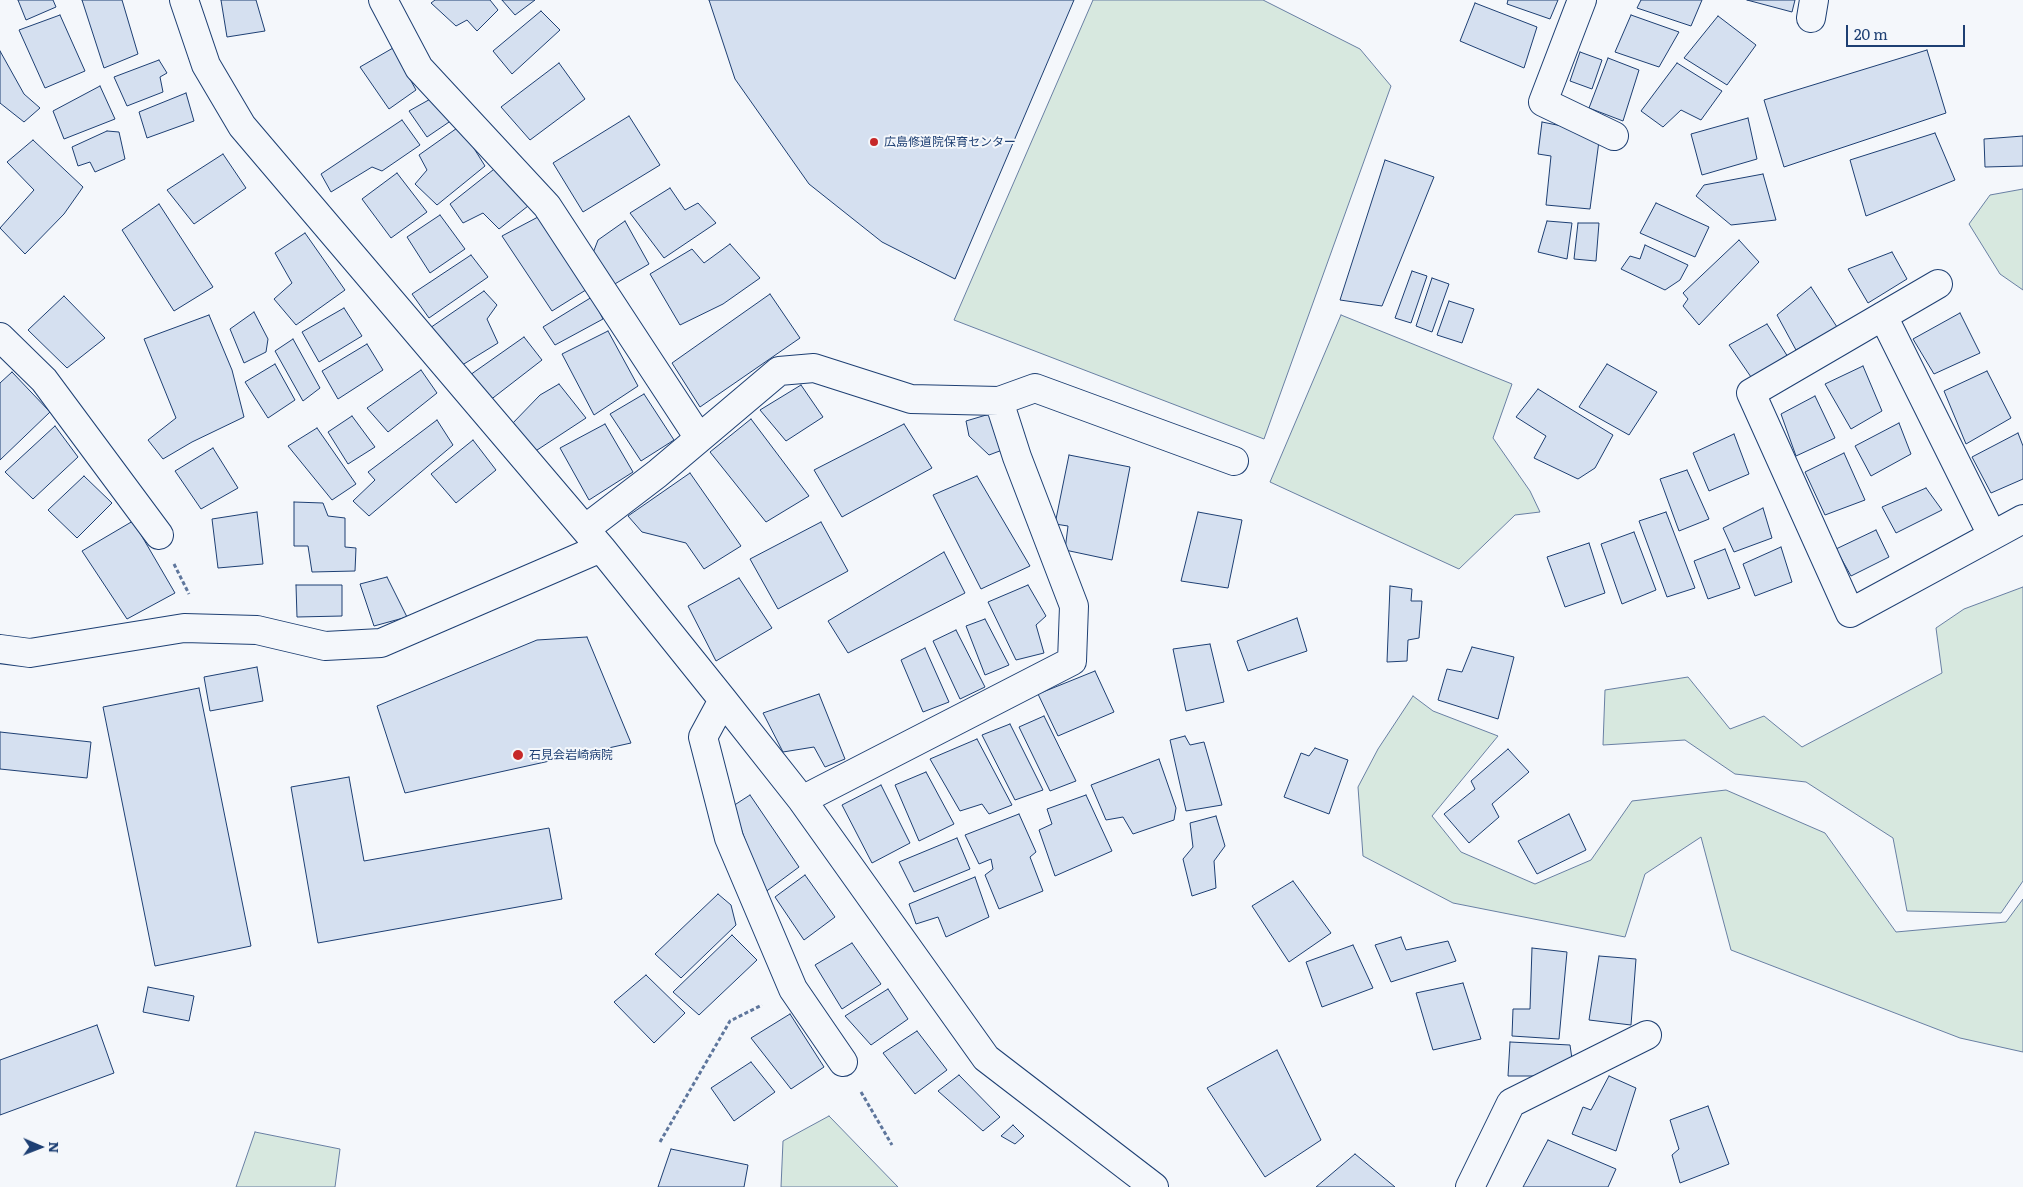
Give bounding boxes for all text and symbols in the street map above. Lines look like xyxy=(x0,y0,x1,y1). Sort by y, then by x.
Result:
scale bar xyxy=(1848,15,1967,47)
text: 20 m xyxy=(1854,22,1888,45)
place label: 広島修道院保育センター xyxy=(884,135,1016,149)
marker: 広島修道院保育センター xyxy=(868,136,880,148)
marker: 石見会岩崎病院 xyxy=(511,748,525,762)
place label: 石見会岩崎病院 xyxy=(529,748,613,762)
north arrow xyxy=(15,1122,65,1172)
text: N xyxy=(45,1141,65,1153)

